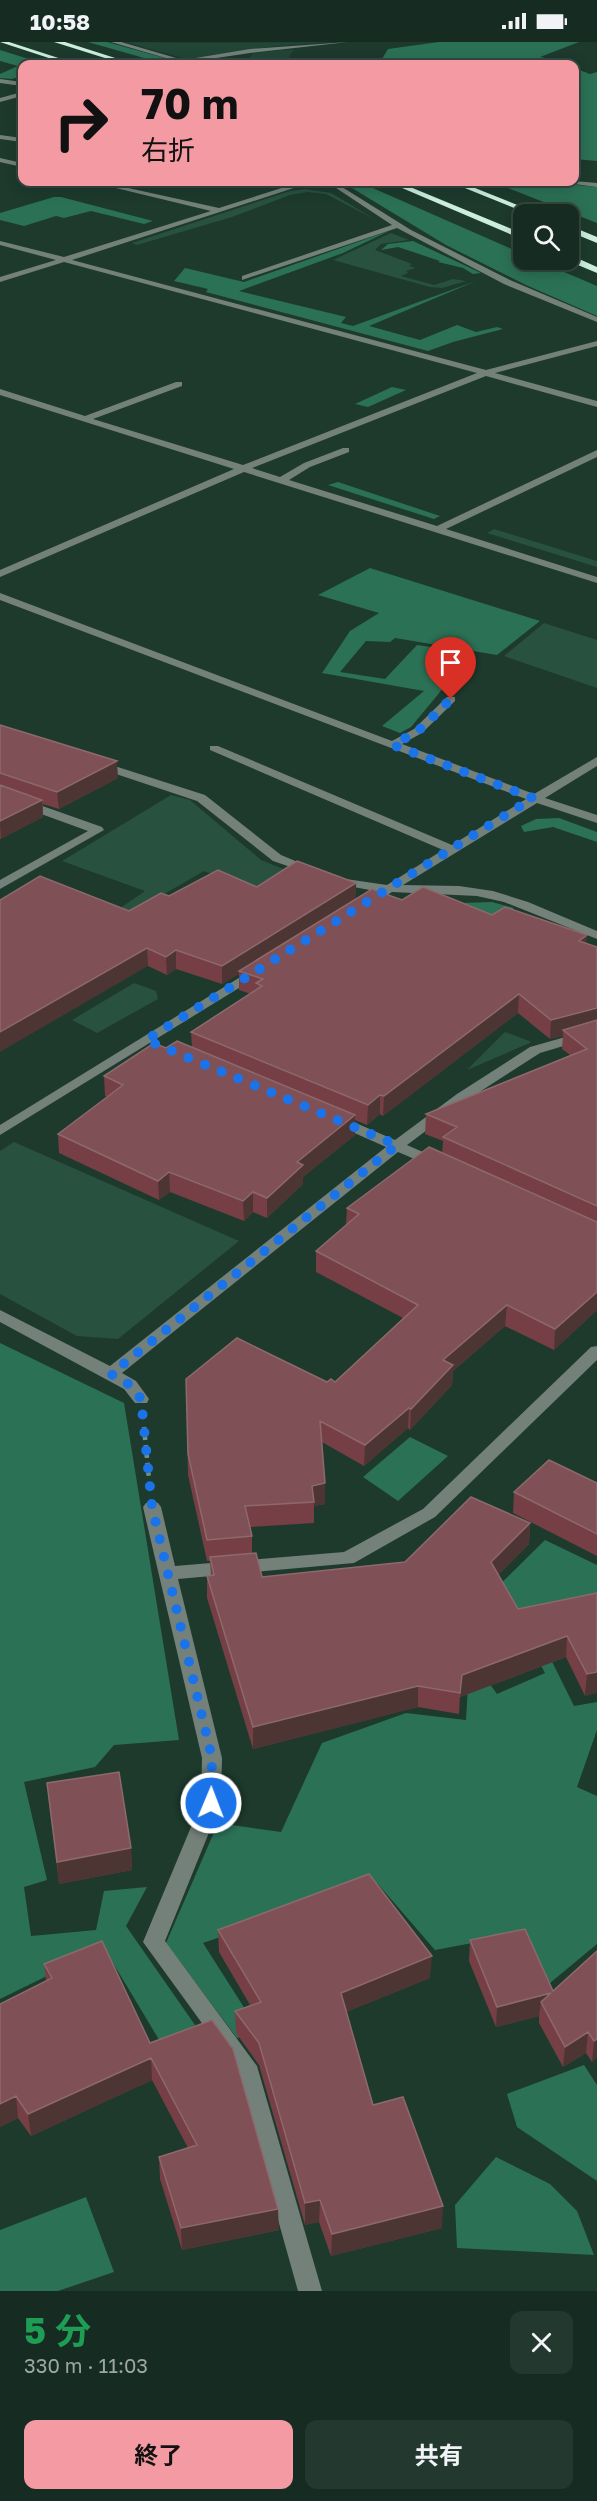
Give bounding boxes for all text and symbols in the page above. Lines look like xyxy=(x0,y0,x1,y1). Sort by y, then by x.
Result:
text: 10:58 xyxy=(30,8,90,35)
text: 70 m xyxy=(141,78,238,128)
icon: right xyxy=(42,84,120,162)
text: 右折 xyxy=(141,134,195,166)
map controls xyxy=(513,204,579,270)
button: search xyxy=(513,204,579,270)
pin xyxy=(425,637,476,699)
icon: arrive xyxy=(434,646,467,679)
position arrow xyxy=(179,1771,243,1835)
text: 5 分 xyxy=(24,2309,91,2352)
button: close xyxy=(510,2311,573,2374)
text: 330 m · 11:03 xyxy=(24,2353,148,2377)
button: 終了 xyxy=(24,2420,293,2489)
button: 共有 xyxy=(305,2420,573,2489)

